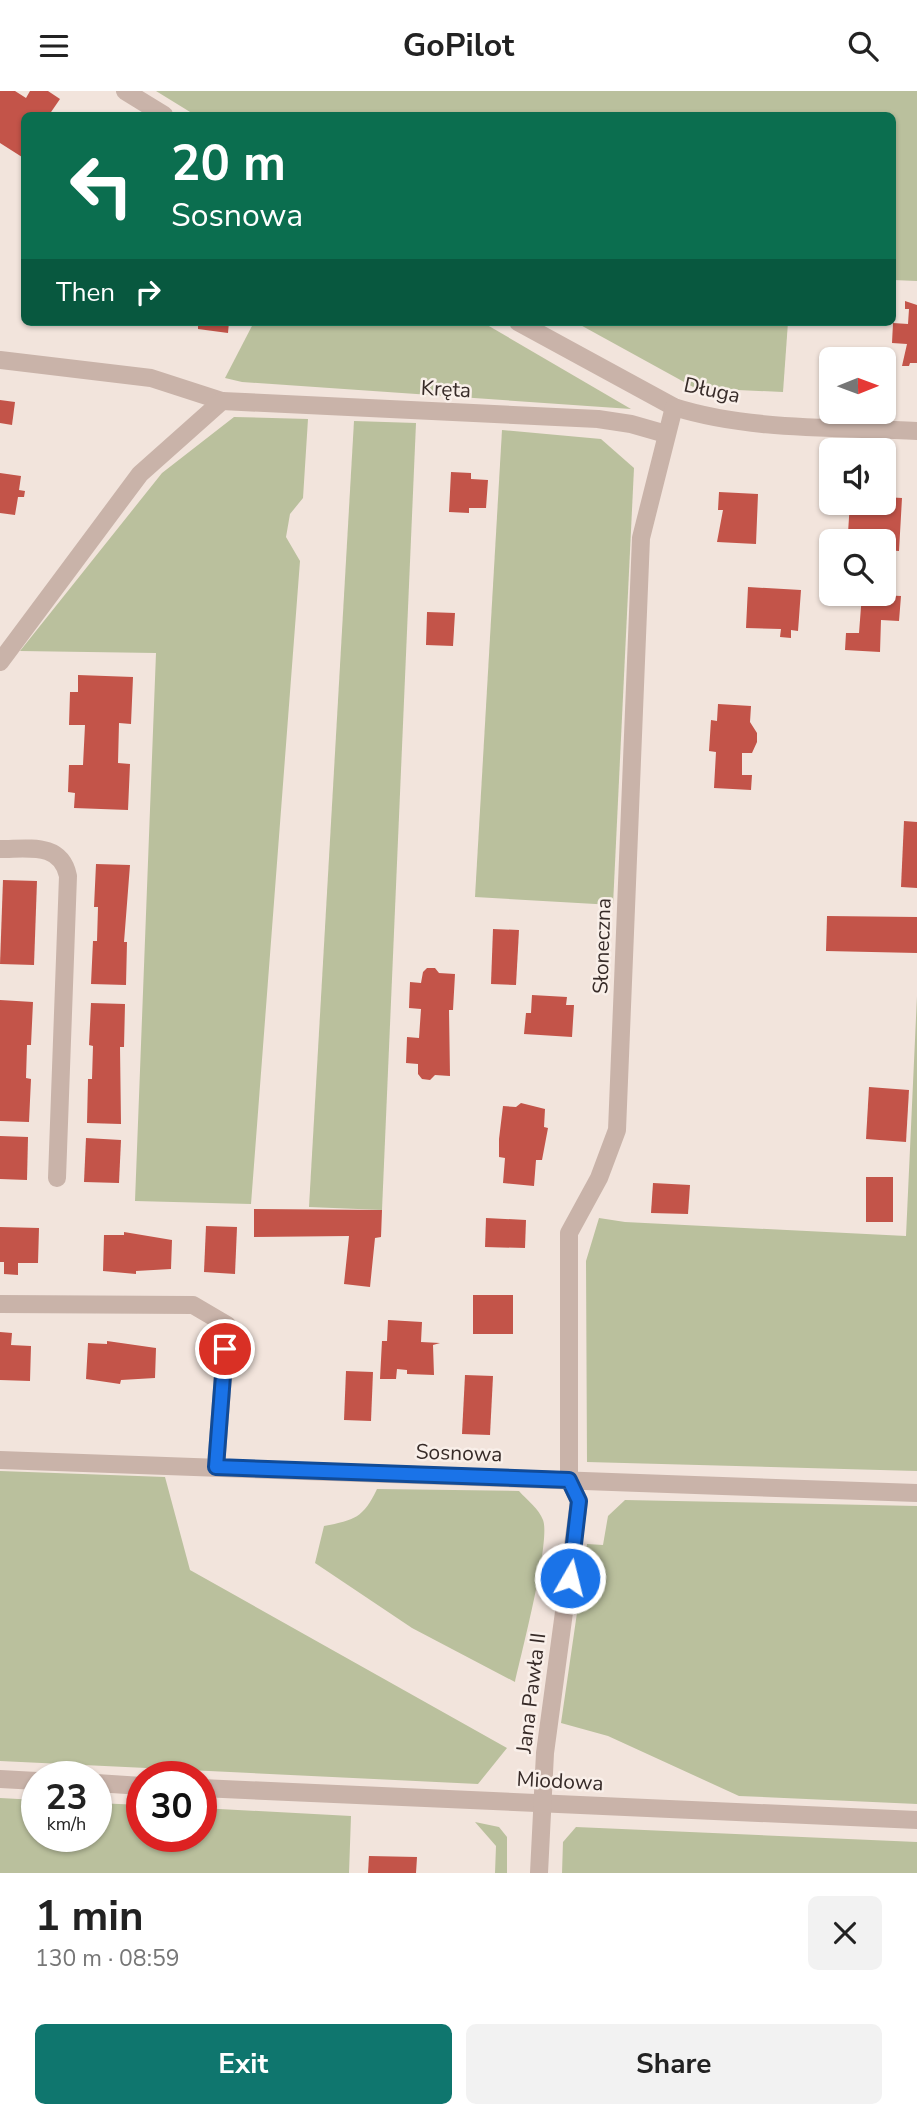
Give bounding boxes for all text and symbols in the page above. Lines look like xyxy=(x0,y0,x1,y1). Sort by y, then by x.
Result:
text: GoPilot xyxy=(403,24,514,67)
icon: menu xyxy=(35,27,73,65)
icon: search xyxy=(844,27,882,65)
text: 20 m xyxy=(171,130,286,197)
icon: left xyxy=(56,140,147,231)
text: Sosnowa xyxy=(171,194,303,237)
icon: right xyxy=(129,273,167,311)
text: Then xyxy=(56,275,115,310)
north arrow xyxy=(819,347,896,423)
map controls xyxy=(819,347,896,606)
street label: Długa xyxy=(681,370,743,410)
street label: Kręta xyxy=(420,374,472,404)
button: sound xyxy=(819,438,896,515)
button: search xyxy=(819,529,896,606)
street label: Słoneczna xyxy=(586,897,618,995)
pin xyxy=(195,1319,255,1379)
icon: arrive xyxy=(206,1330,244,1368)
street label: Sosnowa xyxy=(415,1437,503,1469)
position arrow xyxy=(533,1541,607,1615)
street label: Jana Pawła II xyxy=(510,1631,552,1756)
speed limit sign: 30 xyxy=(126,1761,217,1852)
street label: Miodowa xyxy=(516,1765,604,1797)
text: 23 xyxy=(45,1774,88,1821)
text: km/h xyxy=(47,1812,86,1836)
text: 1 min xyxy=(35,1888,144,1945)
button: close xyxy=(808,1896,882,1970)
text: 130 m · 08:59 xyxy=(35,1943,180,1974)
button: Exit xyxy=(35,2024,452,2104)
button: Share xyxy=(466,2024,882,2104)

